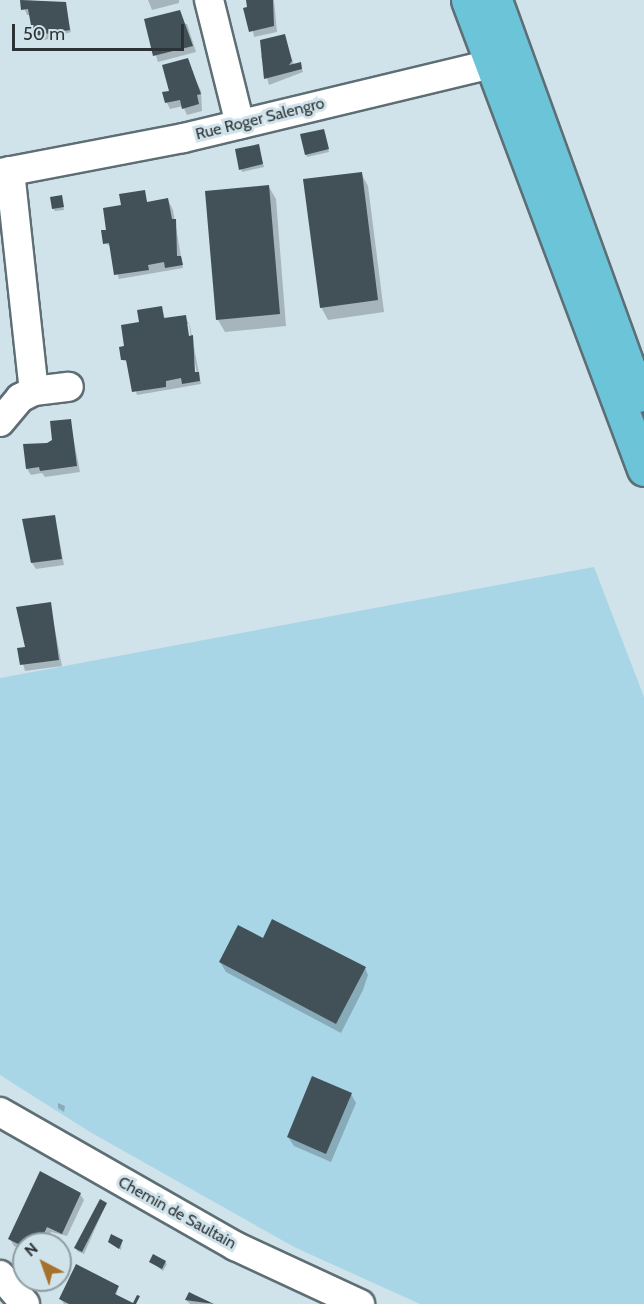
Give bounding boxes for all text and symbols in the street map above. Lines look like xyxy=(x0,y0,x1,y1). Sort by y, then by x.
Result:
scale bar xyxy=(15,12,188,50)
text: 50 m xyxy=(23,23,65,45)
street label: Rue Roger Salengro xyxy=(194,94,326,144)
street label: Chemin de Saultain xyxy=(115,1173,239,1253)
north arrow xyxy=(12,1232,72,1292)
text: N xyxy=(21,1239,42,1260)

